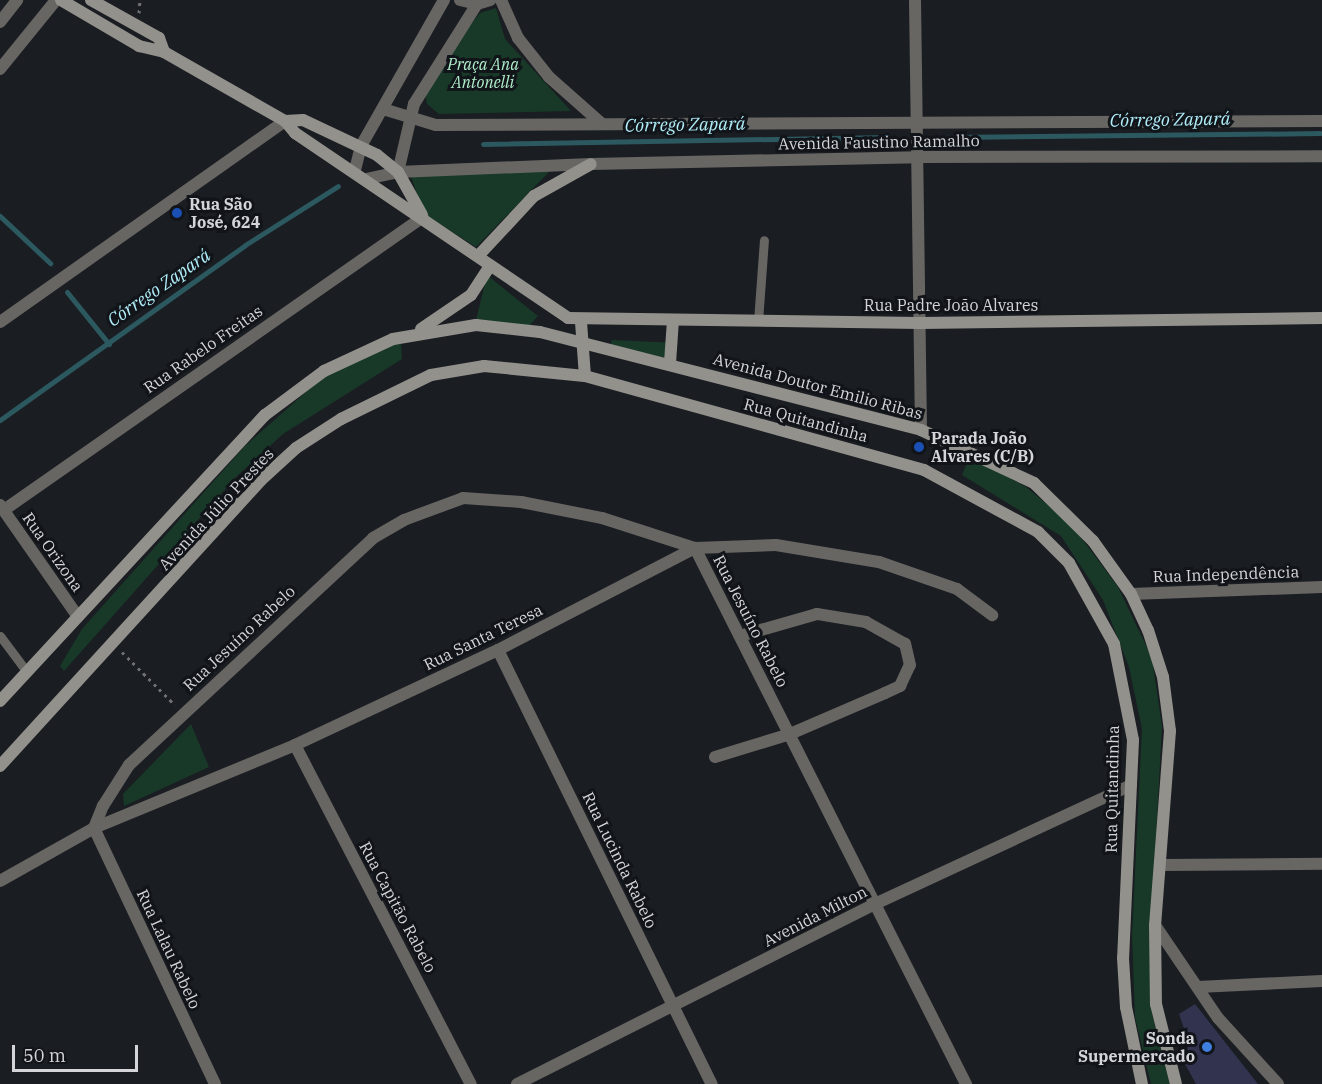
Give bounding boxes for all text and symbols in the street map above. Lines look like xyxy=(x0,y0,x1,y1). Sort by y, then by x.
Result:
park label: Praça Ana Antonelli xyxy=(447,54,519,92)
water label: Córrego Zapará xyxy=(1109,108,1231,132)
water label: Córrego Zapará xyxy=(624,113,746,137)
street label: Avenida Faustino Ramalho xyxy=(778,131,980,153)
place label: Rua São José, 624 xyxy=(189,194,260,232)
marker: Rua São José, 624 xyxy=(170,206,184,220)
water label: Córrego Zapará xyxy=(103,245,215,331)
street label: Rua Padre João Alvares xyxy=(864,295,1038,315)
street label: Rua Rabelo Freitas xyxy=(140,301,266,397)
street label: Avenida Doutor Emilio Ribas xyxy=(711,349,925,423)
street label: Rua Quitandinha xyxy=(742,394,870,446)
place label: Parada João Alvares (C/B) xyxy=(931,428,1034,466)
marker: Parada João Alvares (C/B) xyxy=(912,440,926,454)
street label: Avenida Júlio Prestes xyxy=(154,444,278,574)
street label: Rua Orizona xyxy=(19,509,87,595)
street label: Rua Jesuíno Rabelo xyxy=(709,552,793,690)
street label: Rua Independência xyxy=(1153,562,1299,586)
street label: Rua Jesuíno Rabelo xyxy=(179,581,299,695)
street label: Rua Santa Teresa xyxy=(420,600,546,674)
street label: Rua Quitandinha xyxy=(1101,725,1123,853)
street label: Rua Lucinda Rabelo xyxy=(579,789,661,931)
street label: Rua Capitão Rabelo xyxy=(355,838,441,976)
street label: Avenida Milton xyxy=(760,882,870,950)
street label: Rua Lalau Rabelo xyxy=(133,886,205,1012)
place label: Sonda Supermercado xyxy=(1078,1028,1195,1066)
scale bar xyxy=(15,1033,141,1071)
marker: Sonda Supermercado xyxy=(1200,1040,1214,1054)
text: 50 m xyxy=(23,1044,66,1067)

